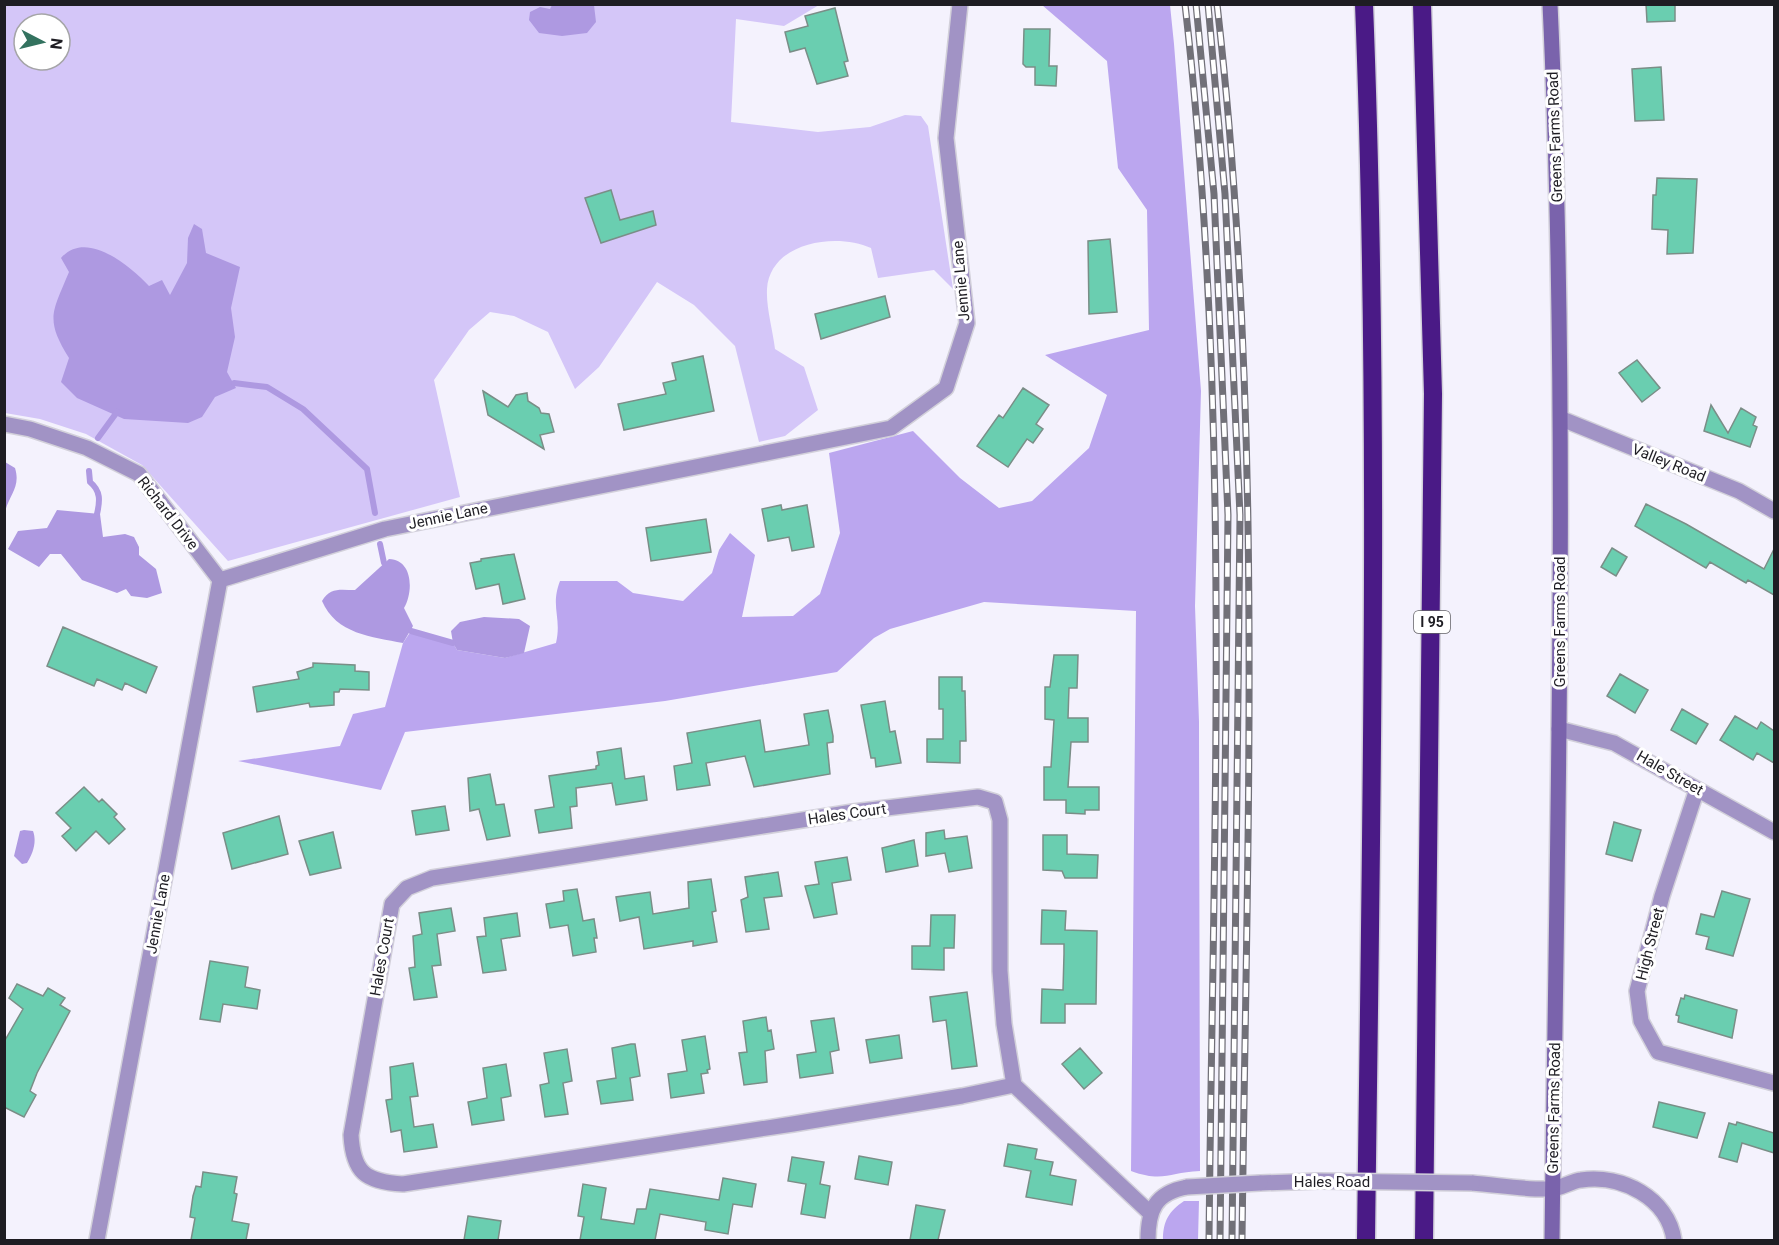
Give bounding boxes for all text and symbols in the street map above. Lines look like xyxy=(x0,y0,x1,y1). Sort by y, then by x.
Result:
north arrow xyxy=(12,12,72,72)
text: N xyxy=(46,37,67,51)
street label: Greens Farms Road xyxy=(1544,71,1566,203)
street label: Jennie Lane xyxy=(949,240,973,322)
street label: Valley Road xyxy=(1630,440,1708,486)
street label: Richard Drive xyxy=(134,473,202,553)
street label: Jennie Lane xyxy=(407,499,489,533)
street label: Greens Farms Road xyxy=(1551,556,1569,688)
road number: I 95 xyxy=(1414,611,1450,633)
street label: Hale Street xyxy=(1634,747,1707,799)
street label: Hales Court xyxy=(807,800,887,828)
street label: Jennie Lane xyxy=(142,873,174,955)
street label: High Street xyxy=(1632,906,1668,982)
street label: Hales Court xyxy=(366,917,398,997)
street label: Greens Farms Road xyxy=(1544,1042,1564,1174)
street label: Hales Road xyxy=(1294,1173,1370,1191)

